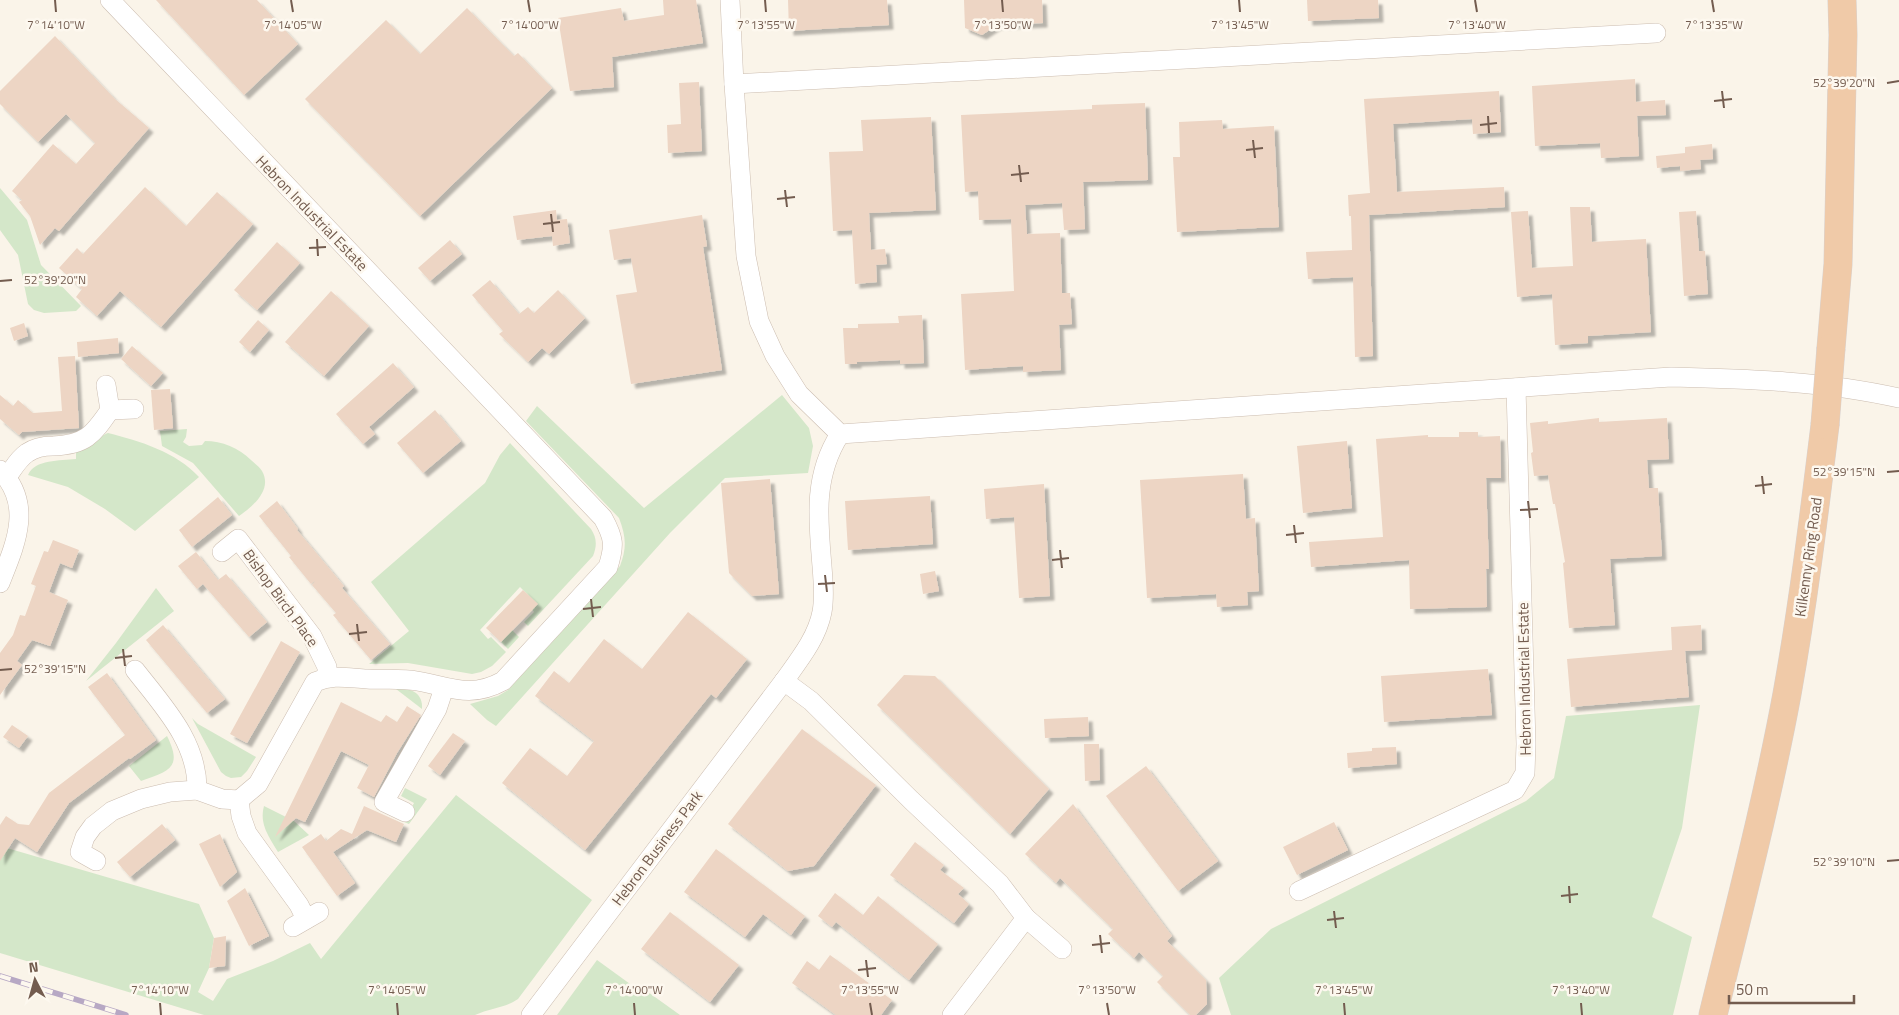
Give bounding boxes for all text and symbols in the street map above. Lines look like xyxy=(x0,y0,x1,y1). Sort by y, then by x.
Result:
text: 7°14'10"W xyxy=(27,15,85,34)
text: 7°14'05"W xyxy=(264,15,322,34)
text: 7°14'00"W xyxy=(501,15,559,34)
text: 7°13'55"W xyxy=(737,15,795,34)
text: 7°13'50"W xyxy=(974,15,1032,34)
text: 7°13'45"W xyxy=(1211,15,1269,34)
text: 7°13'40"W xyxy=(1448,15,1506,34)
text: 7°13'35"W xyxy=(1685,15,1743,34)
text: 52°39'20"N xyxy=(1813,73,1875,92)
street label: Hebron Industrial Estate xyxy=(250,150,374,276)
text: 52°39'20"N xyxy=(24,270,86,289)
text: 52°39'15"N xyxy=(1813,462,1875,481)
street label: Kilkenny Ring Road xyxy=(1788,496,1828,618)
street label: Bishop Birch Place xyxy=(238,544,324,652)
street label: Hebron Industrial Estate xyxy=(1511,602,1537,756)
text: 52°39'15"N xyxy=(24,659,86,678)
street label: Hebron Business Park xyxy=(606,786,708,910)
text: 52°39'10"N xyxy=(1813,852,1875,871)
north arrow xyxy=(10,955,60,1005)
text: N xyxy=(28,956,40,978)
scale bar xyxy=(1729,972,1854,1004)
text: 50 m xyxy=(1736,978,1769,1001)
text: 7°14'10"W xyxy=(131,980,189,999)
text: 7°14'05"W xyxy=(368,980,426,999)
text: 7°14'00"W xyxy=(605,980,663,999)
text: 7°13'55"W xyxy=(841,980,899,999)
text: 7°13'50"W xyxy=(1078,980,1136,999)
text: 7°13'45"W xyxy=(1315,980,1373,999)
text: 7°13'40"W xyxy=(1552,980,1610,999)

